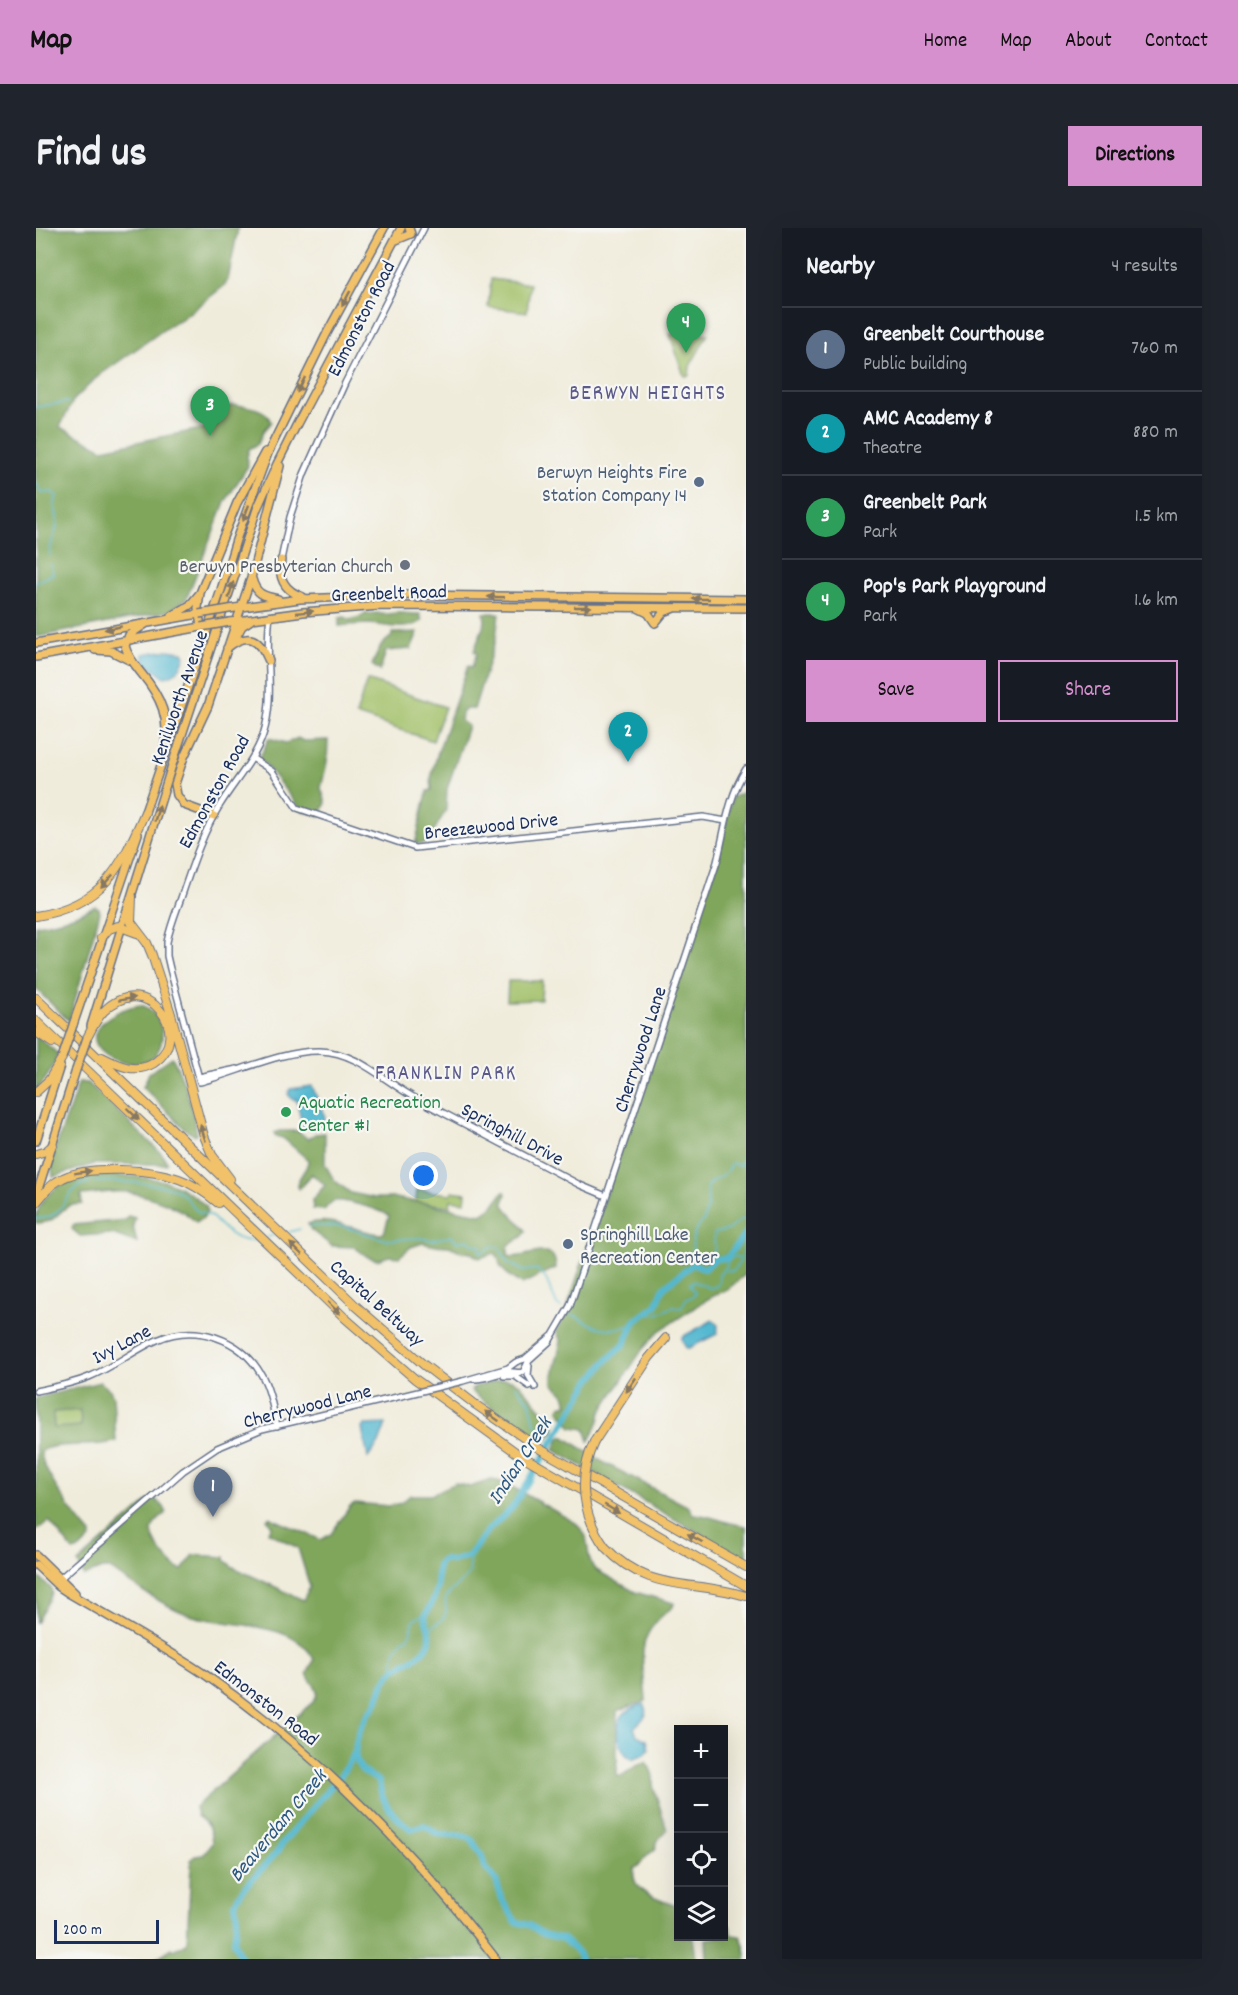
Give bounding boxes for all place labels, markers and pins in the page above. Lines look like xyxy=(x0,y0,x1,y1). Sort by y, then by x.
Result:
pin: 4 xyxy=(666,304,706,353)
pin: 3 xyxy=(190,386,230,436)
place label: Berwyn Heights Fire Station Company 14 xyxy=(537,460,687,511)
marker: Berwyn Heights Fire Station Company 14 xyxy=(692,475,706,489)
place label: Berwyn Presbyterian Church xyxy=(179,554,393,582)
marker: Berwyn Presbyterian Church xyxy=(398,558,412,572)
pin: 2 xyxy=(608,712,648,762)
place label: Aquatic Recreation Center #1 xyxy=(298,1090,441,1141)
marker: Aquatic Recreation Center #1 xyxy=(279,1105,293,1119)
place label: Springhill Lake Recreation Center xyxy=(580,1222,718,1273)
marker: Springhill Lake Recreation Center xyxy=(561,1237,575,1251)
pin: 1 xyxy=(194,1468,232,1517)

